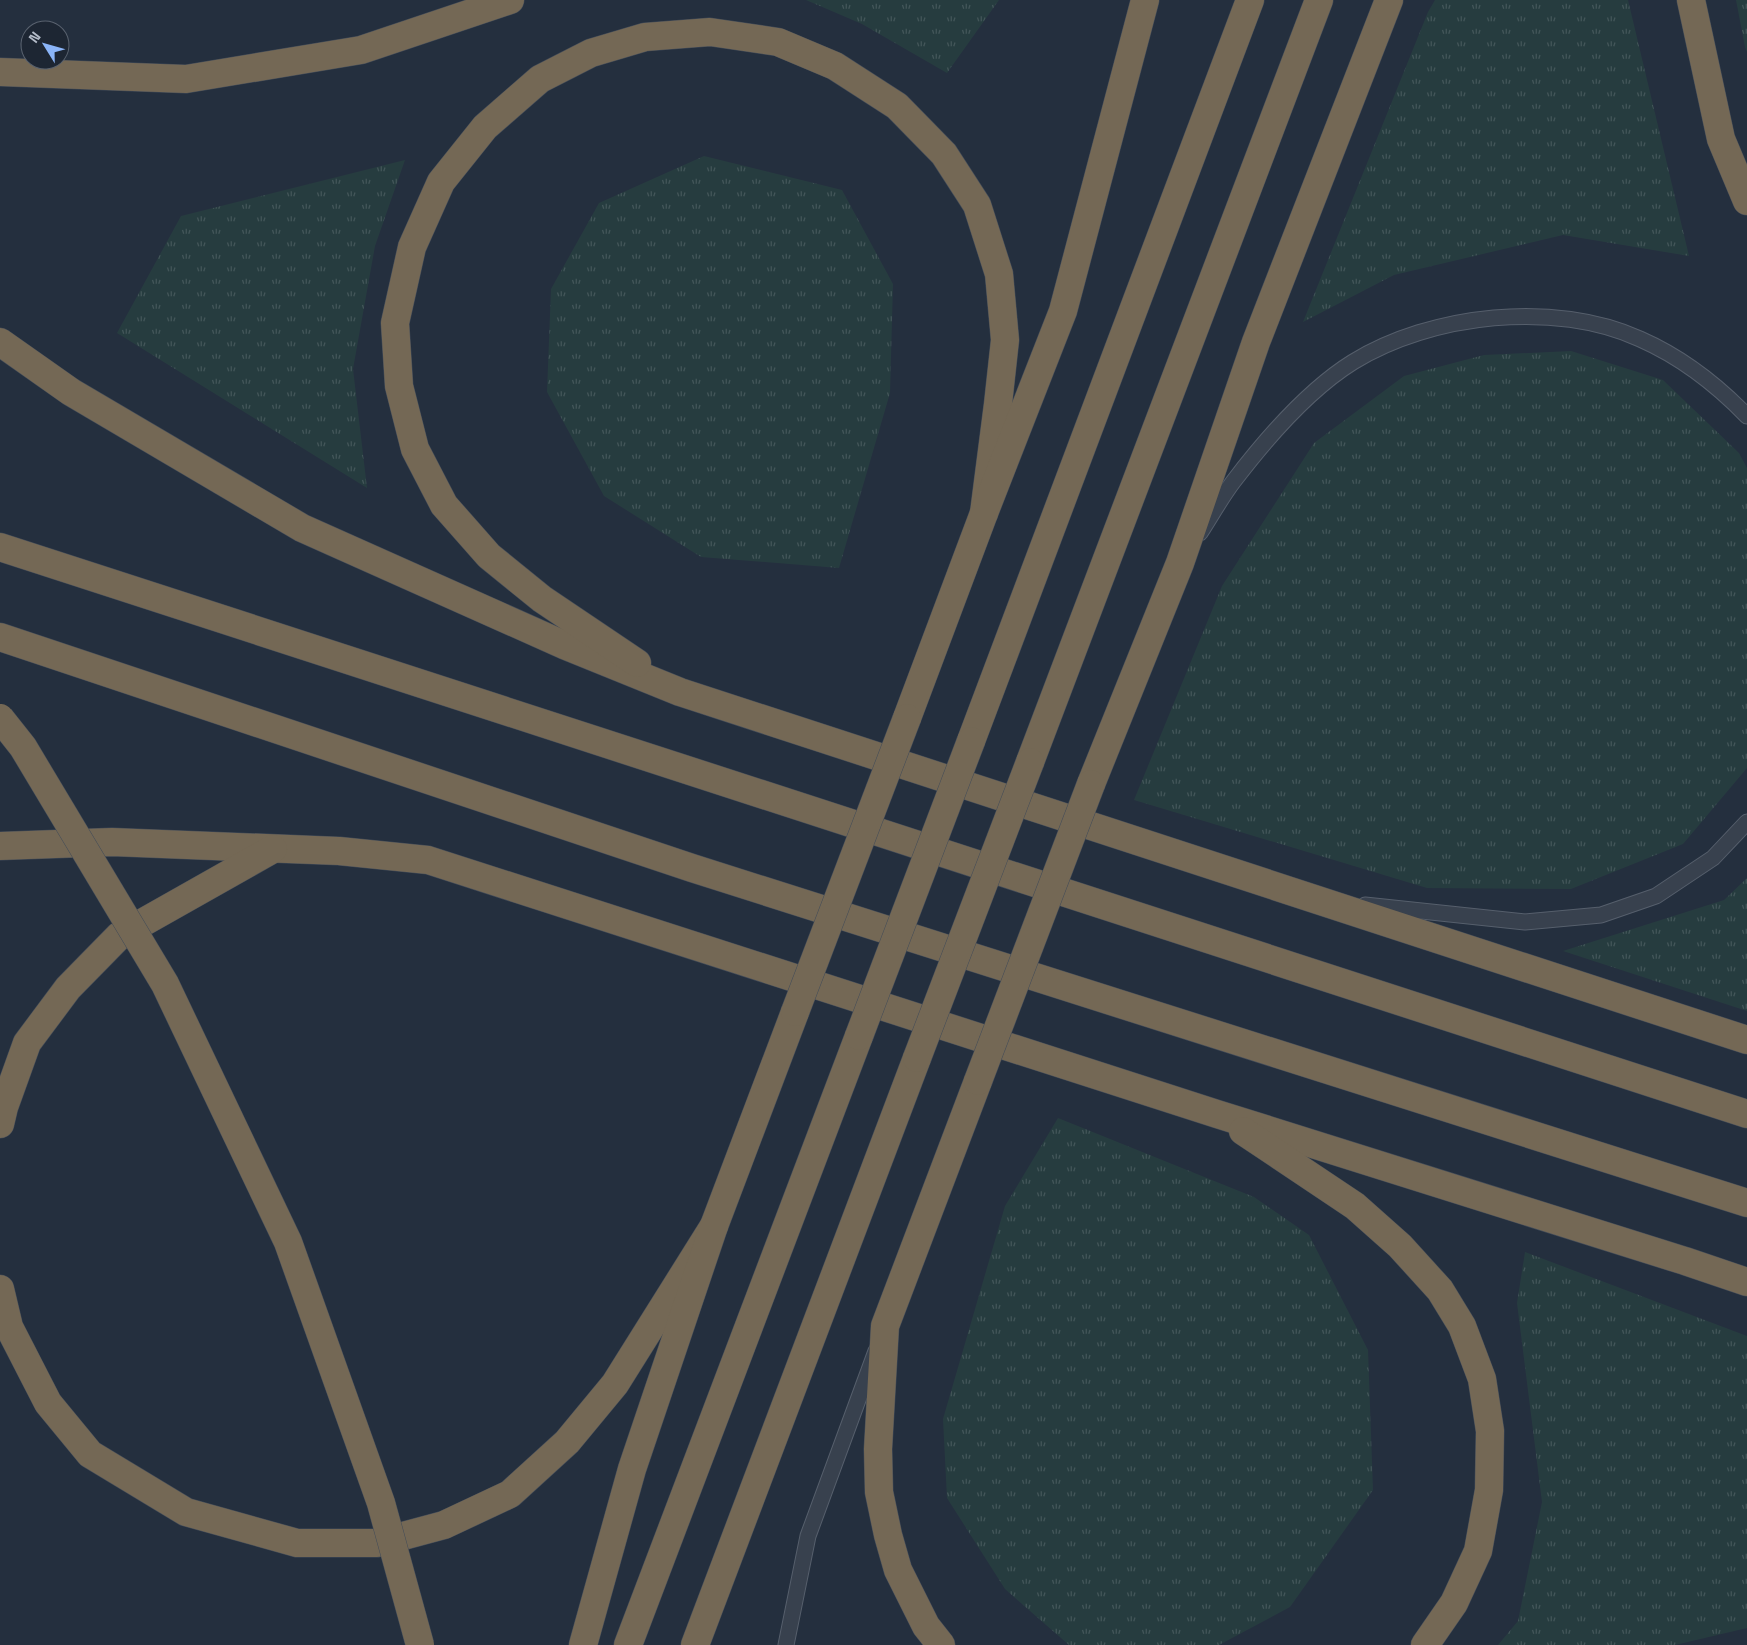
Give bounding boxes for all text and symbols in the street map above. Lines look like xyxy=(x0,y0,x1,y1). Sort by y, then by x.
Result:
north arrow xyxy=(20,20,70,70)
text: N xyxy=(25,28,45,46)

